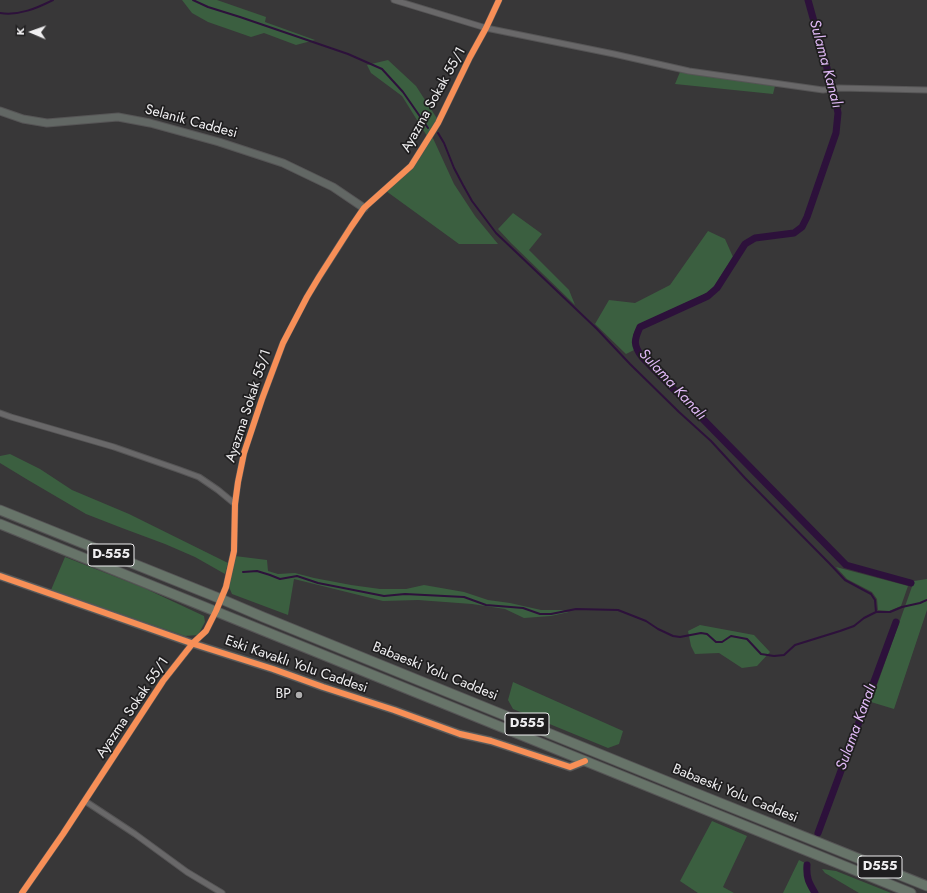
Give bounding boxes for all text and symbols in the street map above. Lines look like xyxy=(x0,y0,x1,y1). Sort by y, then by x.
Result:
north arrow xyxy=(12,12,52,52)
water label: Sulama Kanalı xyxy=(805,18,845,110)
text: K xyxy=(12,27,28,36)
street label: Ayazma Sokak 55/1 xyxy=(398,45,470,155)
street label: Selanik Caddesi xyxy=(143,102,239,142)
water label: Sulama Kanalı xyxy=(634,346,710,424)
street label: Ayazma Sokak 55/1 xyxy=(223,347,275,465)
road number: D-555 xyxy=(88,544,134,566)
street label: Eski Kavaklı Yolu Caddesi xyxy=(223,633,369,697)
street label: Babaeski Yolu Caddesi xyxy=(370,639,500,705)
street label: Ayazma Sokak 55/1 xyxy=(93,655,173,761)
water label: Sulama Kanalı xyxy=(833,681,881,773)
place label: BP xyxy=(276,687,291,703)
marker: BP xyxy=(294,690,304,700)
road number: D555 xyxy=(505,713,549,735)
street label: Babaeski Yolu Caddesi xyxy=(670,761,800,827)
road number: D555 xyxy=(858,856,902,878)

